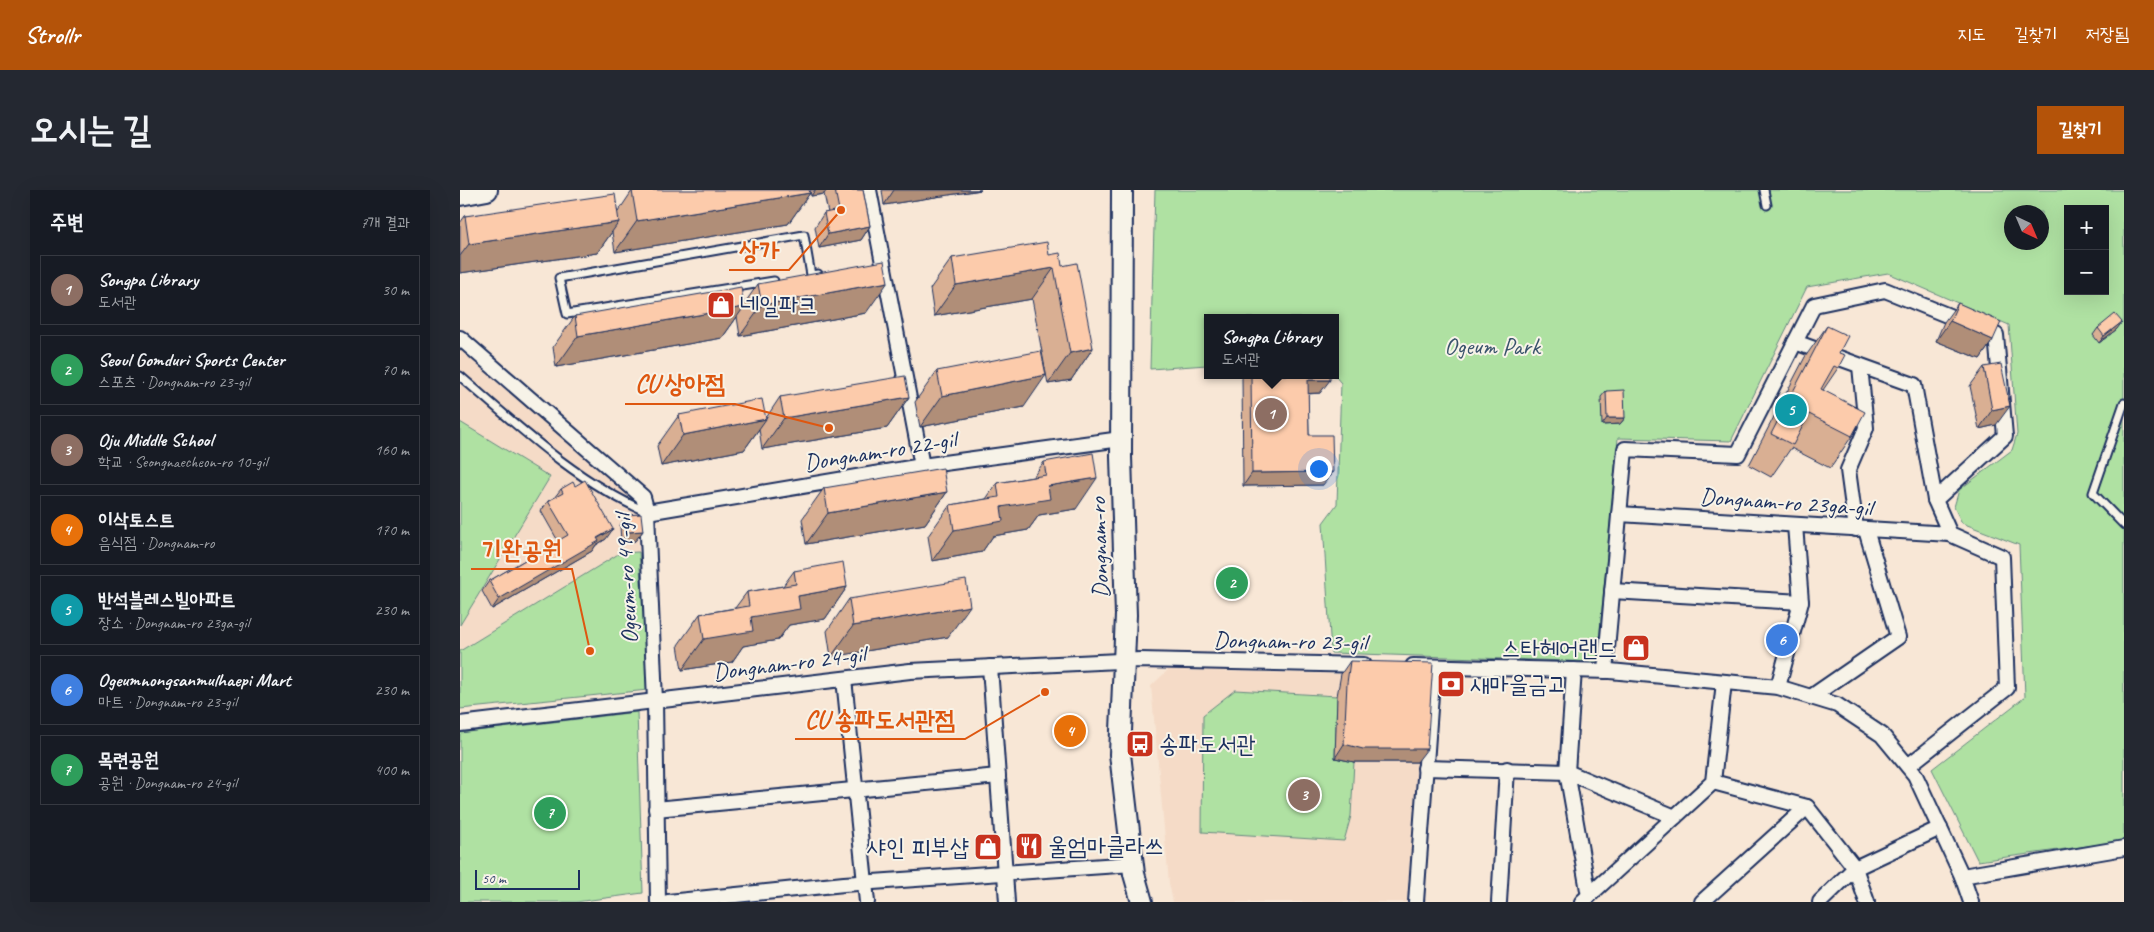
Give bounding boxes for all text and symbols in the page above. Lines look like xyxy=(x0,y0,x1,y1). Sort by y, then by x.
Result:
text: Strollr xyxy=(25,20,80,50)
text: 지도 xyxy=(1957,23,1986,45)
text: 길찾기 xyxy=(2014,23,2058,45)
text: 저장됨 xyxy=(2086,23,2129,45)
button: 길찾기 xyxy=(2037,106,2124,154)
text: 오시는 길 xyxy=(30,107,151,152)
north arrow xyxy=(2004,205,2049,250)
map controls xyxy=(2064,205,2109,295)
button: + xyxy=(2064,205,2109,250)
text: 주변 xyxy=(50,209,84,235)
text: 7개 결과 xyxy=(360,213,410,233)
callout: 상가 xyxy=(729,230,789,270)
text: 상가 xyxy=(739,235,780,267)
button: − xyxy=(2064,250,2109,295)
text: Songpa Library xyxy=(98,268,198,292)
text: 1 xyxy=(63,280,71,300)
text: 30 m xyxy=(382,280,409,300)
shop icon: 네일파크 xyxy=(706,290,736,320)
place label: 네일파크 xyxy=(740,290,817,320)
text: 도서관 xyxy=(98,292,137,312)
popup xyxy=(1204,314,1339,379)
text: Songpa Library xyxy=(1221,325,1322,349)
park label: Ogeum Park xyxy=(1444,331,1542,361)
text: Seoul Gomduri Sports Center xyxy=(98,348,285,372)
text: 도서관 xyxy=(1221,349,1260,369)
text: 2 xyxy=(63,360,71,380)
text: 70 m xyxy=(382,360,409,380)
callout: CU 상아점 xyxy=(625,364,735,404)
text: CU 상아점 xyxy=(635,368,725,400)
text: 스포츠 · Dongnam-ro 23-gil xyxy=(98,372,250,392)
pin: 5 xyxy=(1775,391,1807,429)
pin: 1 xyxy=(1255,395,1287,433)
street label: Dongnam-ro 22-gil xyxy=(802,424,962,478)
text: Oju Middle School xyxy=(98,428,213,452)
text: 3 xyxy=(63,440,71,460)
text: 160 m xyxy=(375,440,409,460)
text: 학교 · Seongnaecheon-ro 10-gil xyxy=(98,452,267,472)
your location xyxy=(1306,456,1332,482)
street label: Dongnam-ro 23ga-gil xyxy=(1699,481,1877,523)
street label: Dongnam-ro xyxy=(1082,496,1116,599)
text: 이삭토스트 xyxy=(98,508,174,532)
street label: Ogeum-ro 49-gil xyxy=(607,509,644,645)
text: 4 xyxy=(63,520,71,540)
text: 170 m xyxy=(375,520,409,540)
callout: 기완공원 xyxy=(471,529,572,569)
text: 음식점 · Dongnam-ro xyxy=(98,533,215,553)
text: 기완공원 xyxy=(482,534,562,566)
pin: 2 xyxy=(1216,564,1248,602)
text: 반석블레스빌아파트 xyxy=(98,588,236,612)
text: 5 xyxy=(64,600,70,620)
text: 230 m xyxy=(375,600,409,620)
text: 장소 · Dongnam-ro 23ga-gil xyxy=(98,613,249,633)
pin: 6 xyxy=(1766,621,1798,659)
street label: Dongnam-ro 23-gil xyxy=(1213,625,1371,657)
place label: 스타헤어랜드 xyxy=(1501,633,1617,663)
shop icon: 스타헤어랜드 xyxy=(1621,633,1651,663)
street label: Dongnam-ro 24-gil xyxy=(711,638,871,687)
text: Ogeumnongsanmulhaepi Mart xyxy=(98,668,291,692)
bank icon: 새마을금고 xyxy=(1436,669,1466,699)
place label: 새마을금고 xyxy=(1470,669,1567,699)
text: 6 xyxy=(63,680,71,700)
text: 230 m xyxy=(375,680,409,700)
text: 마트 · Dongnam-ro 23-gil xyxy=(98,692,237,712)
callout: CU 송파도서관점 xyxy=(795,699,965,739)
text: CU 송파도서관점 xyxy=(805,704,955,736)
pin: 4 xyxy=(1054,712,1086,750)
bus stop icon: 송파도서관 xyxy=(1125,729,1155,759)
place label: 송파도서관 xyxy=(1159,729,1256,759)
text: 목련공원 xyxy=(98,748,159,772)
text: 7 xyxy=(63,760,71,780)
text: 400 m xyxy=(375,760,409,780)
text: 공원 · Dongnam-ro 24-gil xyxy=(98,773,237,793)
pin: 3 xyxy=(1288,776,1320,814)
pin: 7 xyxy=(534,794,566,832)
restaurant icon: 울엄마클라쓰 xyxy=(1014,831,1044,861)
place label: 울엄마클라쓰 xyxy=(1048,831,1164,861)
place label: 샤인 피부샵 xyxy=(867,832,969,862)
shop icon: 샤인 피부샵 xyxy=(973,832,1003,862)
scale bar xyxy=(475,867,580,890)
text: 50 m xyxy=(482,870,506,887)

